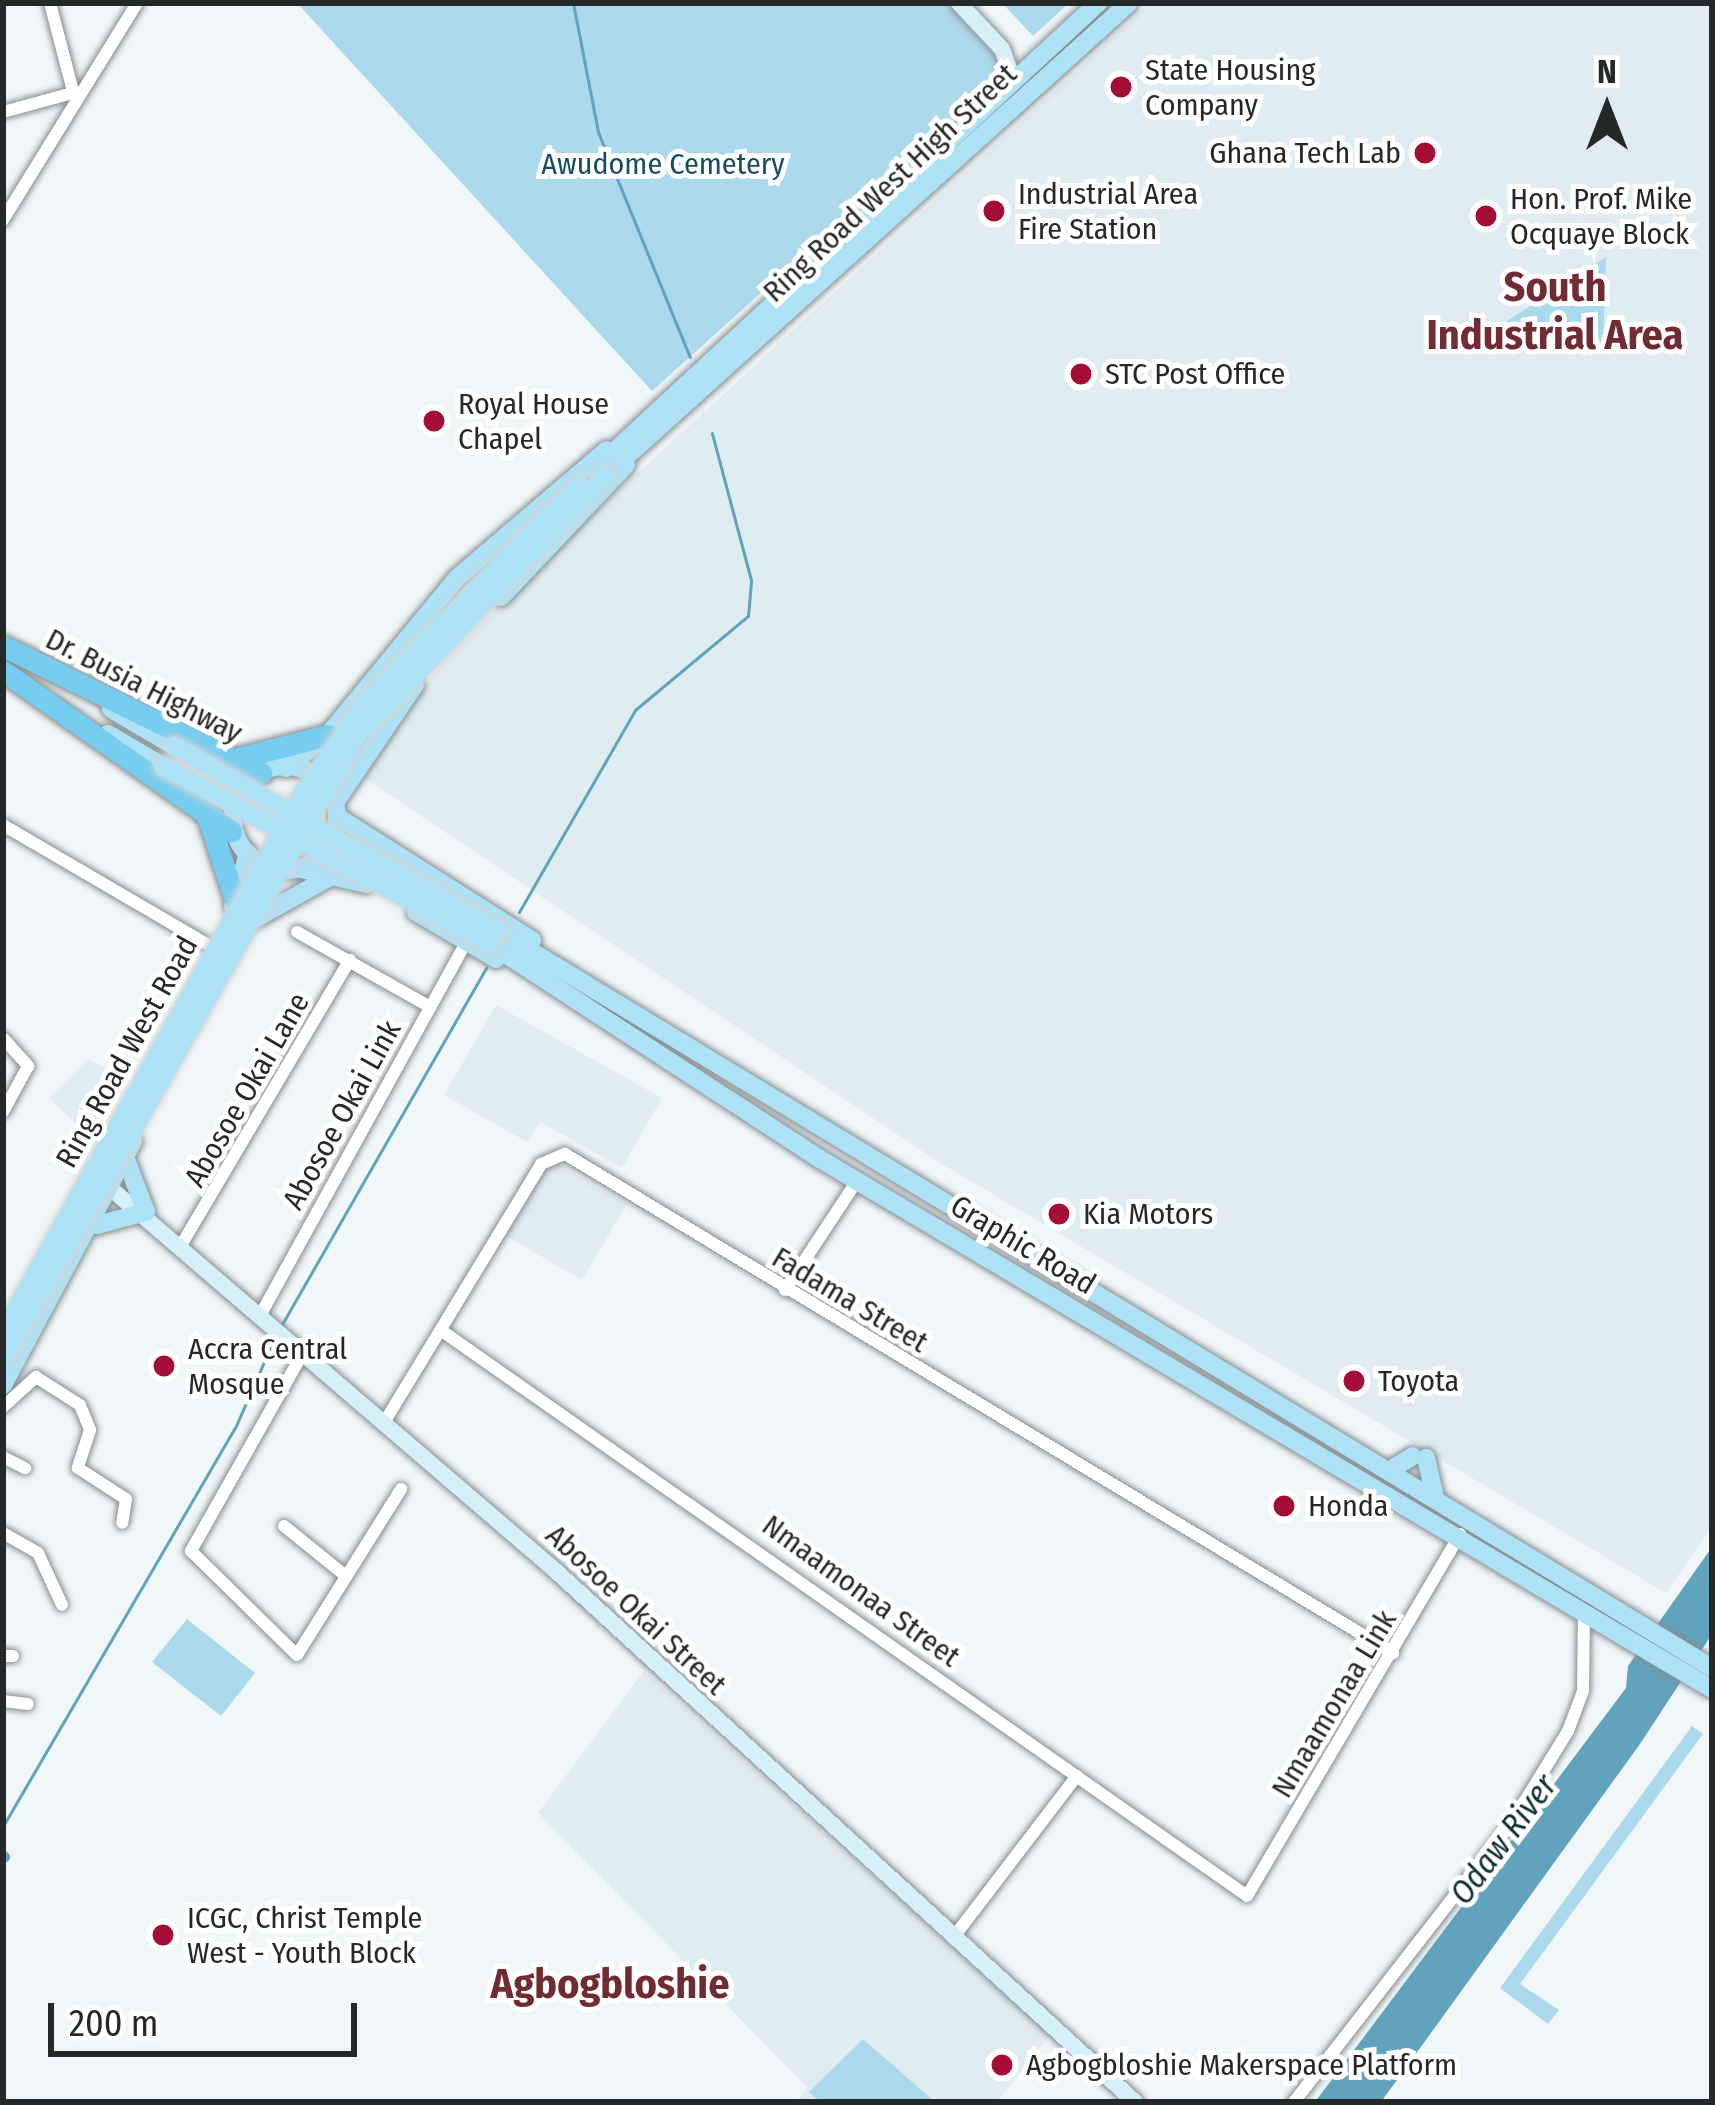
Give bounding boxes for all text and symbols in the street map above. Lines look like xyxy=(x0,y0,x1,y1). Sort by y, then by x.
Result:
north arrow xyxy=(1547,48,1667,168)
place label: State Housing Company xyxy=(1145,52,1315,122)
text: N xyxy=(1597,52,1617,92)
street label: Ring Road West High Street xyxy=(756,56,1024,310)
marker: State Housing Company xyxy=(1108,74,1134,100)
place label: Ghana Tech Lab xyxy=(1209,135,1401,171)
marker: Ghana Tech Lab xyxy=(1412,140,1438,166)
park label: Awudome Cemetery xyxy=(541,146,785,182)
place label: Industrial Area Fire Station xyxy=(1018,176,1198,246)
place label: Hon. Prof. Mike Ocquaye Block xyxy=(1510,181,1692,252)
marker: Industrial Area Fire Station xyxy=(981,198,1007,224)
marker: Hon. Prof. Mike Ocquaye Block xyxy=(1473,203,1499,229)
district label: South Industrial Area xyxy=(1427,262,1683,360)
place label: STC Post Office xyxy=(1105,356,1285,392)
marker: STC Post Office xyxy=(1068,361,1094,387)
place label: Royal House Chapel xyxy=(458,386,609,456)
marker: Royal House Chapel xyxy=(421,408,447,434)
street label: Dr. Busia Highway xyxy=(40,621,248,751)
street label: Ring Road West Road xyxy=(48,930,206,1174)
street label: Abosoe Okai Lane xyxy=(177,987,317,1193)
street label: Abosoe Okai Link xyxy=(275,1014,409,1216)
street label: Graphic Road xyxy=(944,1188,1102,1302)
place label: Kia Motors xyxy=(1083,1196,1213,1232)
marker: Kia Motors xyxy=(1046,1201,1072,1227)
street label: Fadama Street xyxy=(766,1239,934,1361)
place label: Accra Central Mosque xyxy=(188,1331,347,1402)
marker: Accra Central Mosque xyxy=(151,1353,177,1379)
place label: Toyota xyxy=(1378,1363,1459,1399)
marker: Toyota xyxy=(1341,1368,1367,1394)
place label: Honda xyxy=(1308,1488,1389,1524)
marker: Honda xyxy=(1271,1493,1297,1519)
street label: Nmaamonaa Street xyxy=(755,1507,967,1675)
street label: Abosoe Okai Street xyxy=(538,1517,734,1703)
street label: Nmaamonaa Link xyxy=(1264,1604,1404,1804)
water label: Odaw River xyxy=(1442,1767,1566,1913)
place label: ICGC, Christ Temple West - Youth Block xyxy=(187,1900,422,1970)
marker: ICGC, Christ Temple West - Youth Block xyxy=(150,1922,176,1948)
district label: Agbogbloshie xyxy=(491,1959,729,2009)
scale bar xyxy=(54,1979,363,2053)
text: 200 m xyxy=(69,2002,159,2046)
place label: Agbogbloshie Makerspace Platform xyxy=(1026,2047,1457,2083)
marker: Agbogbloshie Makerspace Platform xyxy=(989,2052,1015,2078)

